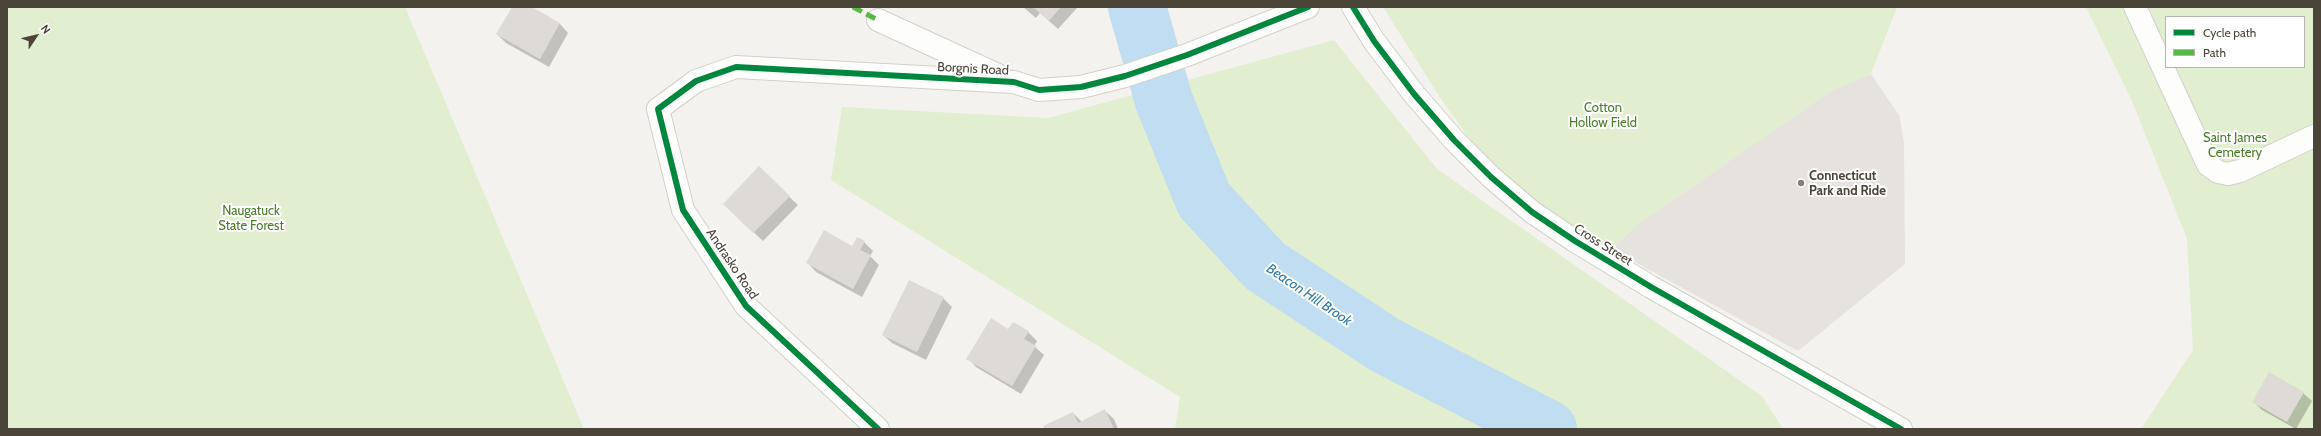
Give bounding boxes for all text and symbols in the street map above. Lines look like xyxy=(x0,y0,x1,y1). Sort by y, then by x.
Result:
north arrow xyxy=(16,16,56,56)
legend xyxy=(2165,16,2305,68)
text: N xyxy=(38,22,54,36)
text: Cycle path xyxy=(2203,25,2256,40)
text: Path xyxy=(2203,45,2226,60)
street label: Borgnis Road xyxy=(937,59,1009,79)
park label: Cotton Hollow Field xyxy=(1569,100,1637,131)
park label: Saint James Cemetery xyxy=(2203,130,2267,161)
place label: Connecticut Park and Ride xyxy=(1809,168,1886,199)
marker: Connecticut Park and Ride xyxy=(1796,178,1806,188)
park label: Naugatuck State Forest xyxy=(218,203,284,234)
street label: Cross Street xyxy=(1571,221,1635,269)
street label: Andrasko Road xyxy=(703,226,761,302)
water label: Beacon Hill Brook xyxy=(1263,260,1355,330)

